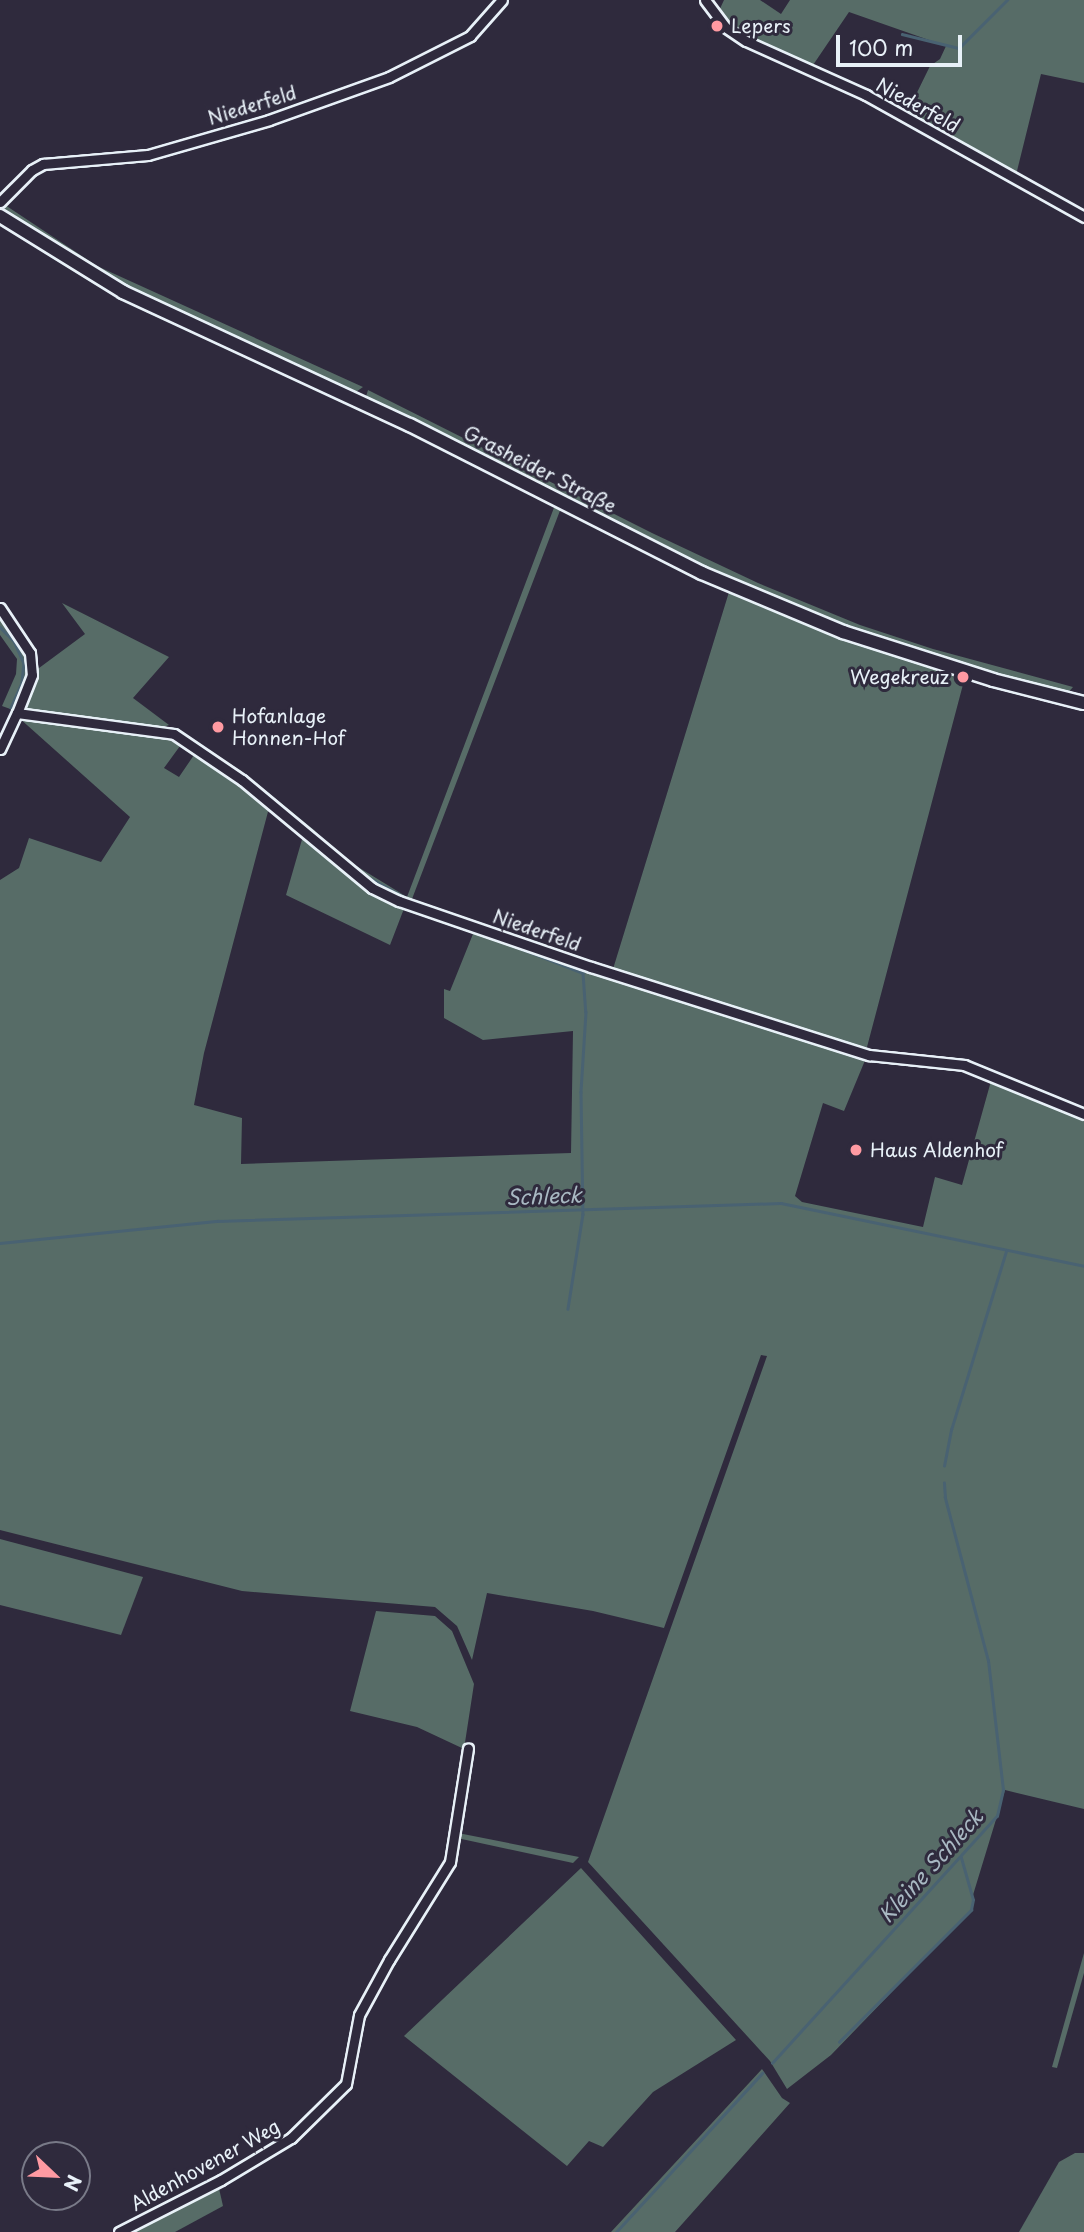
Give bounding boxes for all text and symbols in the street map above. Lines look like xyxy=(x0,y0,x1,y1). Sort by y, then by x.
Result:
place label: Lepers xyxy=(731,15,791,37)
marker: Lepers xyxy=(709,18,725,34)
scale bar xyxy=(839,21,965,65)
text: 100 m xyxy=(849,31,913,63)
street label: Niederfeld xyxy=(872,73,964,137)
street label: Niederfeld xyxy=(205,81,299,129)
street label: Grasheider Straße xyxy=(460,420,620,518)
place label: Wegekreuz xyxy=(850,666,949,688)
marker: Wegekreuz xyxy=(955,669,971,685)
place label: Hofanlage Honnen-Hof xyxy=(232,705,345,749)
marker: Hofanlage Honnen-Hof xyxy=(210,719,226,735)
street label: Niederfeld xyxy=(490,904,584,956)
place label: Haus Aldenhof xyxy=(870,1139,1003,1161)
marker: Haus Aldenhof xyxy=(848,1142,864,1158)
water label: Schleck xyxy=(505,1181,583,1209)
water label: Kleine Schleck xyxy=(872,1803,988,1927)
street label: Aldenhovener Weg xyxy=(126,2114,284,2216)
north arrow xyxy=(21,2141,91,2211)
text: N xyxy=(58,2171,89,2196)

